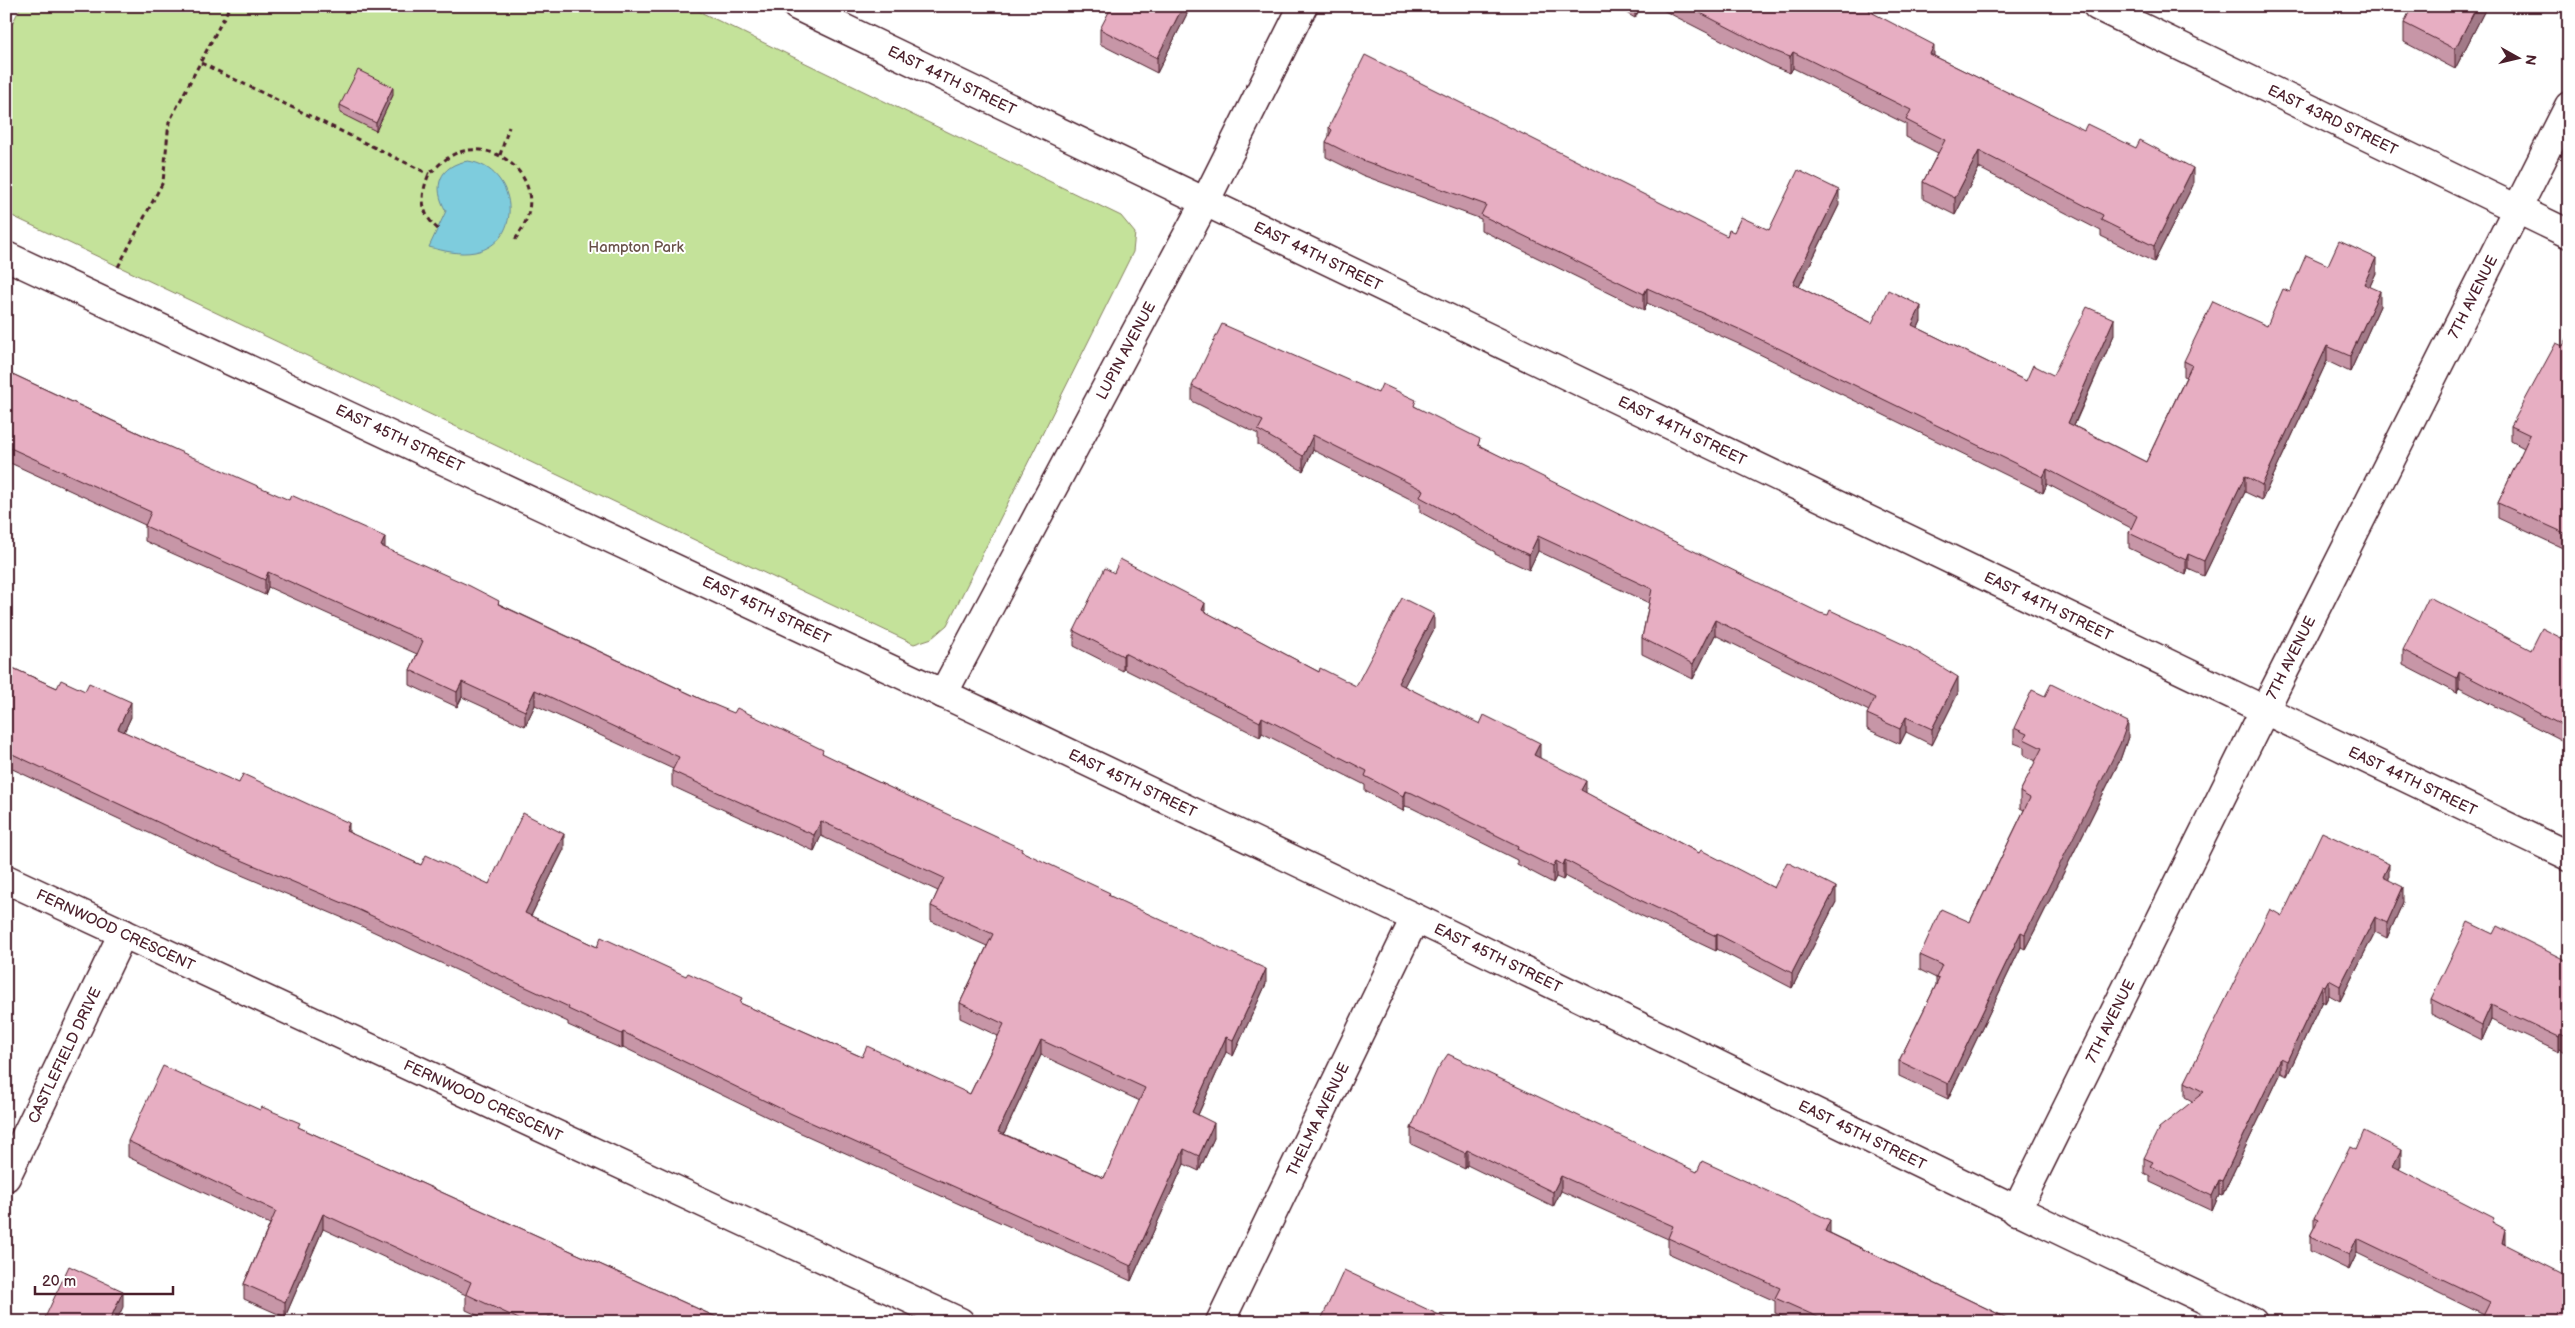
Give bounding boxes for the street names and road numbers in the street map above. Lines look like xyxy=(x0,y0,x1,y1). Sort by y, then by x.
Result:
street label: EAST 44TH STREET xyxy=(885,41,1019,119)
street label: EAST 43RD STREET xyxy=(2265,81,2401,159)
street label: EAST 44TH STREET xyxy=(1251,217,1386,295)
street label: 7TH AVENUE xyxy=(2444,252,2502,342)
street label: LUPIN AVENUE xyxy=(1092,298,1160,403)
street label: EAST 44TH STREET xyxy=(1615,392,1750,470)
street label: EAST 45TH STREET xyxy=(333,400,467,476)
street label: EAST 44TH STREET xyxy=(1981,567,2116,645)
street label: EAST 45TH STREET xyxy=(699,572,834,648)
street label: 7TH AVENUE xyxy=(2262,613,2320,702)
street label: EAST 44TH STREET xyxy=(2345,742,2480,820)
street label: EAST 45TH STREET xyxy=(1066,745,1200,822)
street label: FERNWOOD CRESCENT xyxy=(33,885,198,975)
street label: EAST 45TH STREET xyxy=(1431,919,1565,997)
street label: 7TH AVENUE xyxy=(2082,976,2139,1066)
street label: CASTLEFIELD DRIVE xyxy=(24,984,105,1126)
street label: FERNWOOD CRESCENT xyxy=(401,1056,565,1146)
street label: THELMA AVENUE xyxy=(1282,1059,1353,1179)
street label: EAST 45TH STREET xyxy=(1795,1096,1929,1174)

